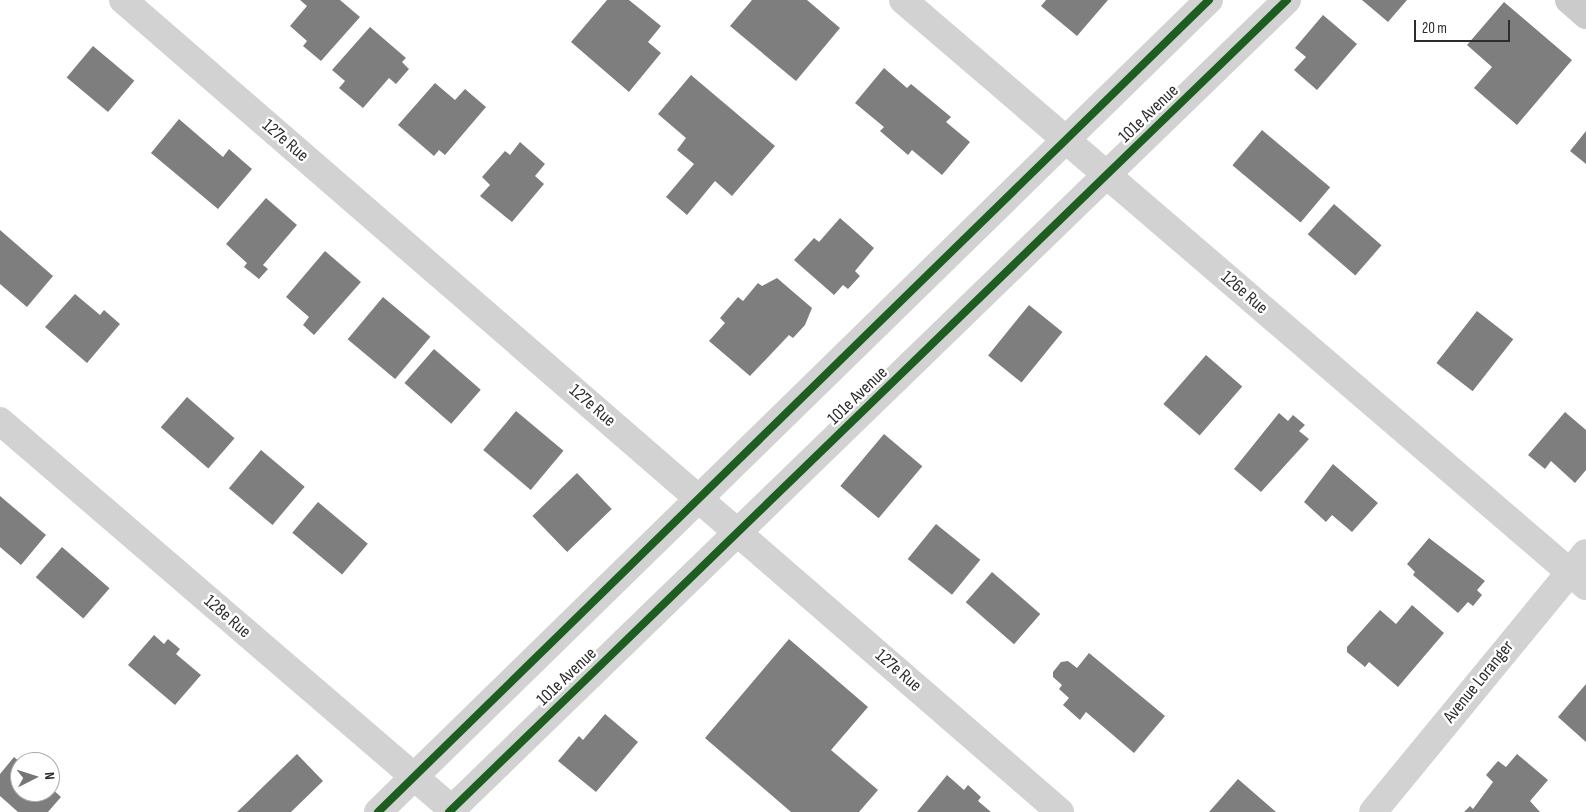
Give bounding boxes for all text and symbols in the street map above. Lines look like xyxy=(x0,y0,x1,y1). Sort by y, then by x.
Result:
scale bar xyxy=(1416,10,1512,42)
text: 20 m xyxy=(1422,19,1447,38)
street label: 101e Avenue xyxy=(1115,80,1183,148)
street label: 127e Rue xyxy=(258,115,312,167)
street label: 126e Rue xyxy=(1216,267,1272,319)
street label: 101e Avenue xyxy=(824,362,892,430)
street label: 127e Rue xyxy=(565,380,619,432)
street label: 128e Rue xyxy=(199,591,255,643)
street label: Avenue Loranger xyxy=(1439,636,1519,728)
street label: 101e Avenue xyxy=(533,643,601,711)
street label: 127e Rue xyxy=(871,645,925,697)
north arrow xyxy=(10,752,60,802)
text: N xyxy=(41,771,58,780)

